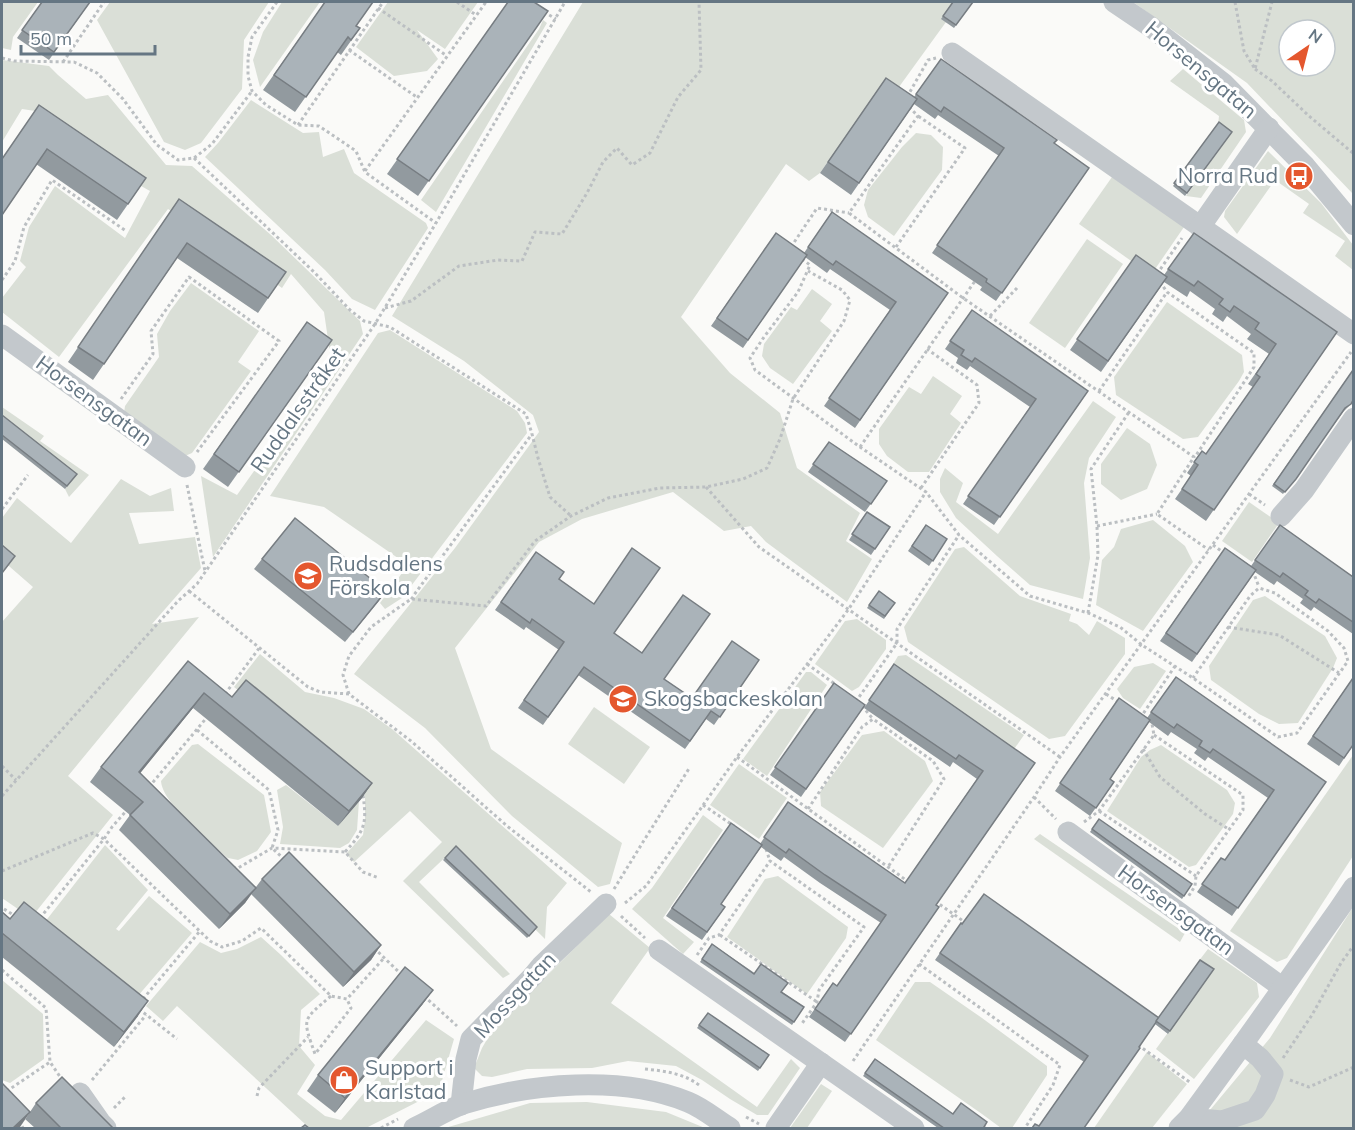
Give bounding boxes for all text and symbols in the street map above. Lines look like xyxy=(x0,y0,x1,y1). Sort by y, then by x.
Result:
street label: Horsensgatan xyxy=(1141,15,1263,123)
scale bar xyxy=(21,18,154,56)
north arrow xyxy=(1277,18,1337,78)
text: N xyxy=(1305,24,1326,47)
text: 50 m xyxy=(30,27,72,50)
bus stop icon: Norra Rud xyxy=(1283,160,1315,192)
place label: Norra Rud xyxy=(1178,162,1278,188)
street label: Ruddalsstråket xyxy=(244,342,350,477)
street label: Horsensgatan xyxy=(31,349,158,451)
place label: Rudsdalens Förskola xyxy=(329,550,443,600)
school or university icon: Rudsdalens Förskola xyxy=(292,560,324,592)
school or university icon: Skogsbackeskolan xyxy=(607,683,639,715)
place label: Skogsbackeskolan xyxy=(644,685,823,711)
street label: Horsensgatan xyxy=(1113,858,1240,960)
street label: Mossgatan xyxy=(468,946,561,1043)
place label: Support i Karlstad xyxy=(365,1054,453,1104)
shop icon: Support i Karlstad xyxy=(328,1064,360,1096)

